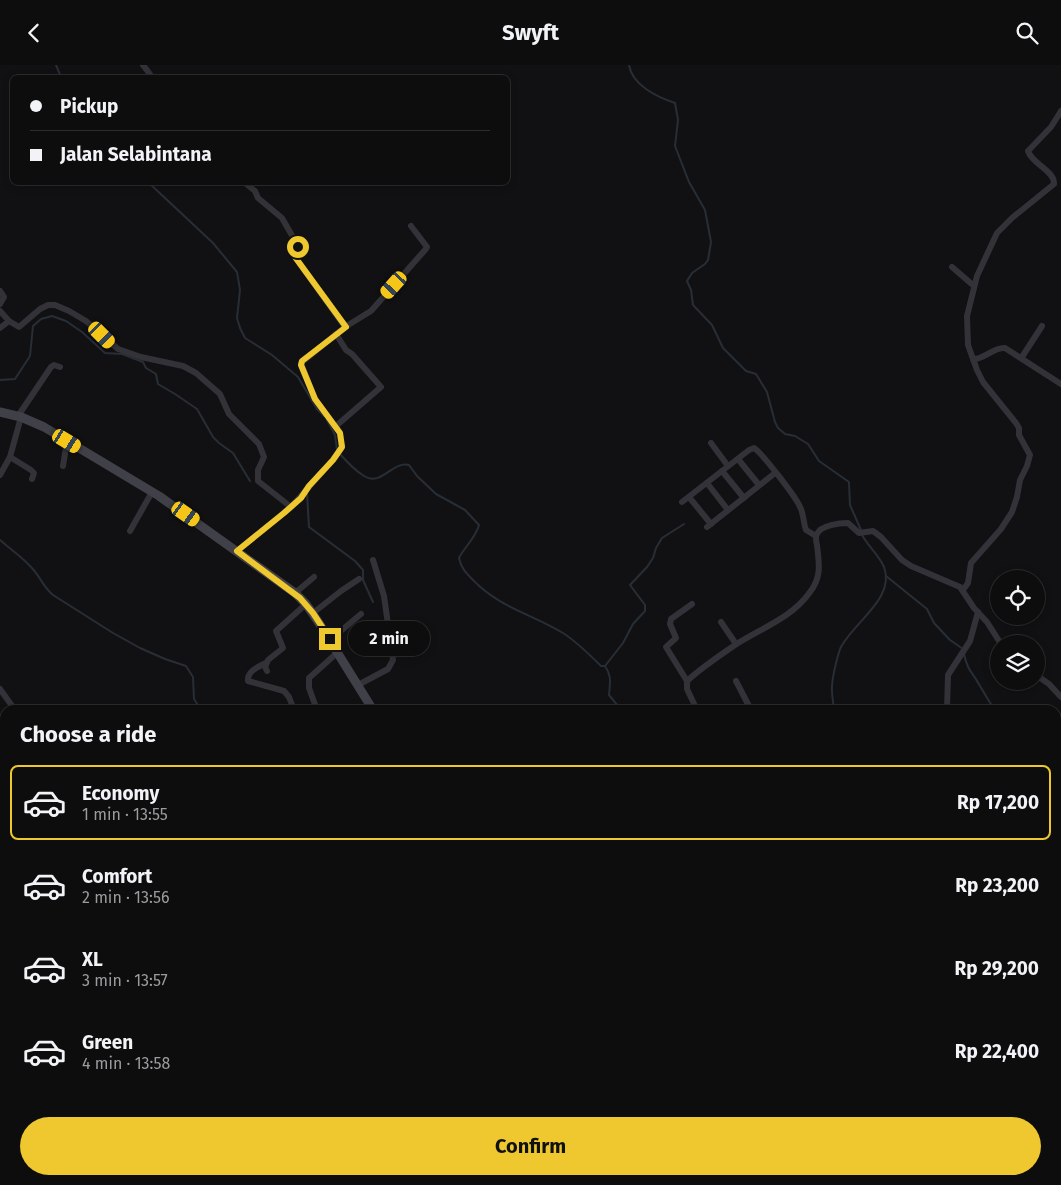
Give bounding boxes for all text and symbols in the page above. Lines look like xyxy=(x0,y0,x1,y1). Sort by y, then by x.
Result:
icon: back xyxy=(20,19,48,47)
text: Swyft xyxy=(502,19,559,46)
icon: search xyxy=(1013,19,1041,47)
text: Pickup xyxy=(60,95,118,118)
text: Jalan Selabintana xyxy=(60,143,212,166)
route start xyxy=(287,236,309,258)
car xyxy=(378,269,409,301)
car xyxy=(86,319,117,351)
car xyxy=(50,427,83,455)
car xyxy=(169,499,202,529)
map controls xyxy=(990,570,1045,690)
button: locate xyxy=(990,570,1045,625)
callout: 2 min xyxy=(348,621,430,657)
route end xyxy=(319,628,341,650)
text: 2 min xyxy=(369,629,409,648)
button: layers xyxy=(990,635,1045,690)
text: Choose a ride xyxy=(20,721,156,748)
icon: car xyxy=(22,780,67,825)
text: Economy xyxy=(82,782,159,805)
text: Rp 17,200 xyxy=(957,791,1039,814)
text: 1 min · 13:55 xyxy=(82,805,168,824)
icon: car xyxy=(22,863,67,908)
text: Comfort xyxy=(82,865,152,888)
text: Rp 23,200 xyxy=(955,874,1039,897)
text: 2 min · 13:56 xyxy=(82,888,169,907)
icon: car xyxy=(22,946,67,991)
text: XL xyxy=(82,948,103,971)
text: Rp 29,200 xyxy=(955,957,1039,980)
text: 3 min · 13:57 xyxy=(82,971,168,990)
icon: car xyxy=(22,1029,67,1074)
text: Green xyxy=(82,1031,133,1054)
text: Rp 22,400 xyxy=(955,1040,1039,1063)
text: 4 min · 13:58 xyxy=(82,1054,170,1073)
button: Confirm xyxy=(20,1117,1041,1175)

